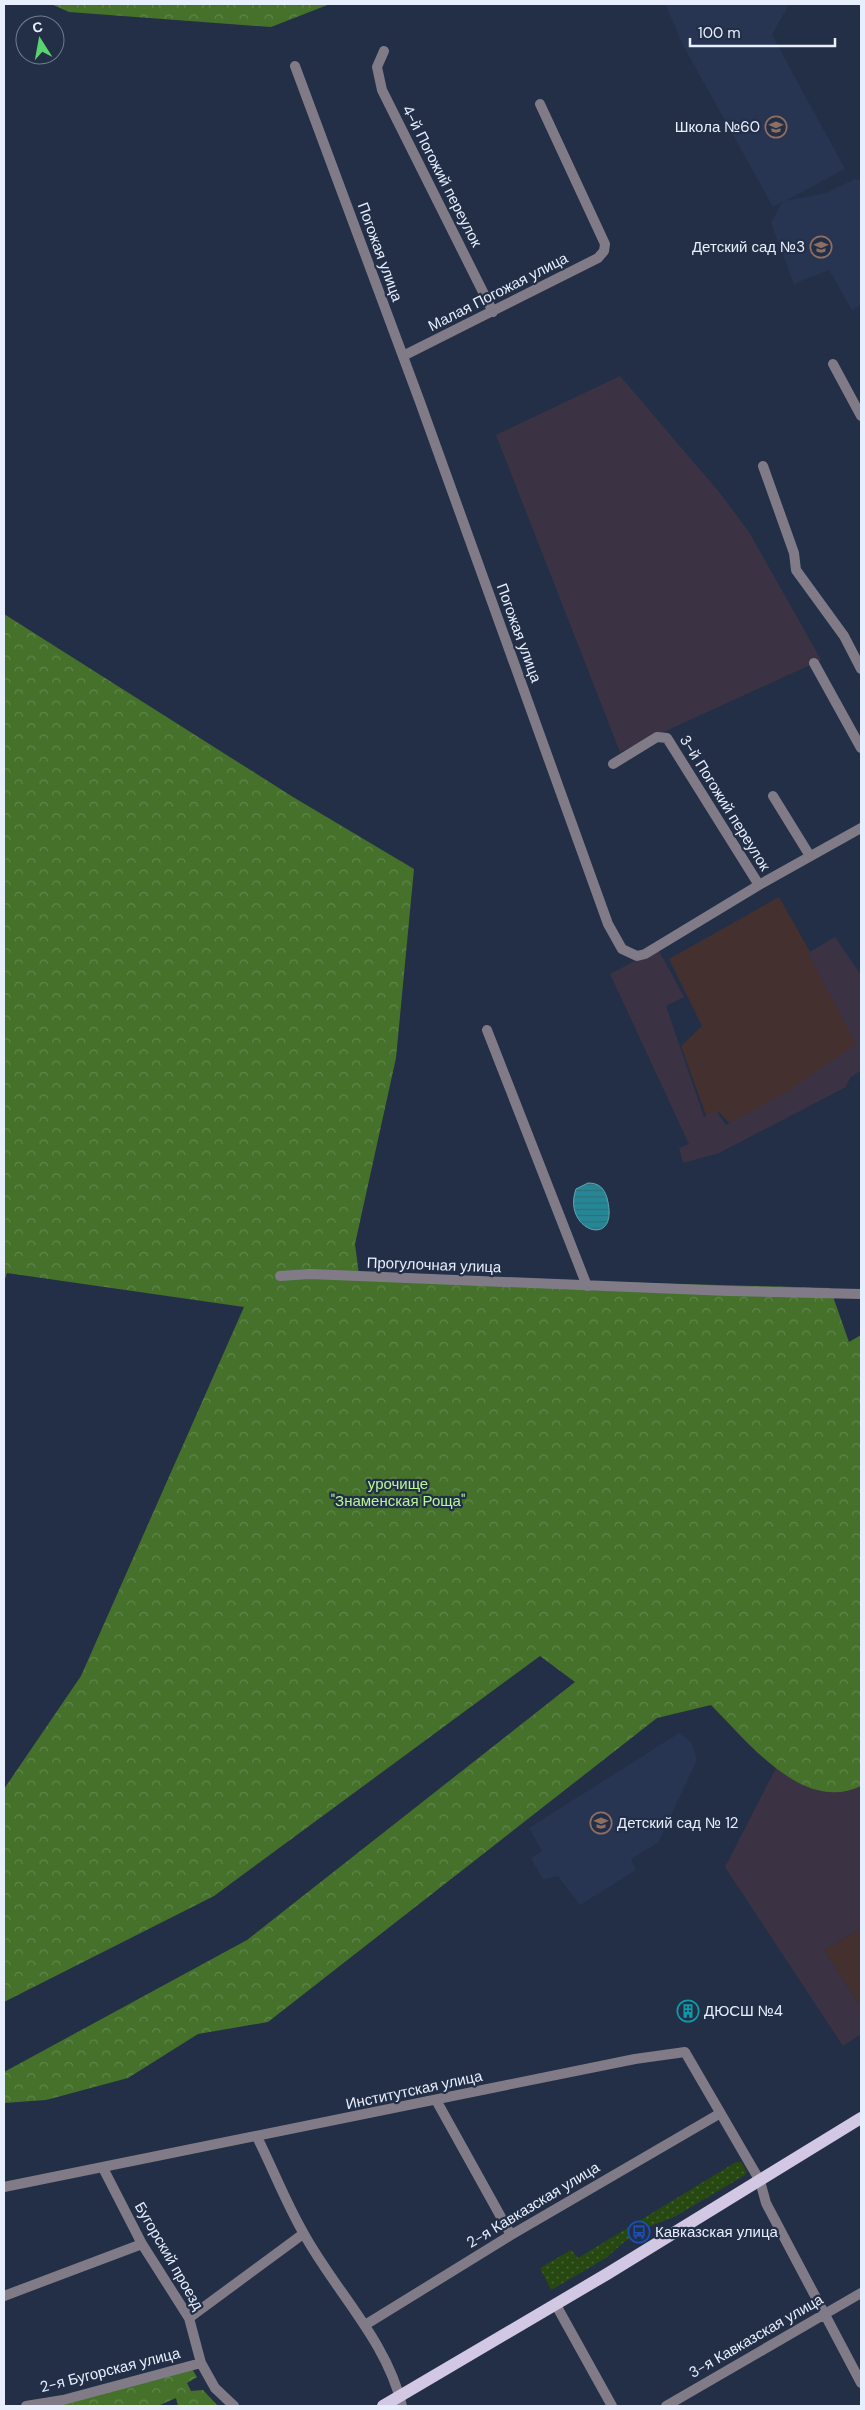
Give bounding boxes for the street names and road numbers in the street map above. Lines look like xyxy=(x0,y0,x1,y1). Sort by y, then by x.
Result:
street label: 4-й Погожий переулок xyxy=(397,102,487,251)
street label: Погожая улица xyxy=(353,200,407,305)
street label: Малая Погожая улица xyxy=(425,248,572,336)
street label: Погожая улица xyxy=(492,581,546,686)
street label: 3-й Погожий переулок xyxy=(675,731,775,875)
street label: Прогулочная улица xyxy=(366,1253,502,1277)
street label: Институтская улица xyxy=(344,2066,485,2114)
street label: 2-я Кавказская улица xyxy=(463,2157,604,2253)
street label: Бугорский проезд xyxy=(130,2198,208,2314)
street label: 3-я Кавказская улица xyxy=(685,2289,827,2383)
street label: 2-я Бугорская улица xyxy=(38,2343,183,2397)

